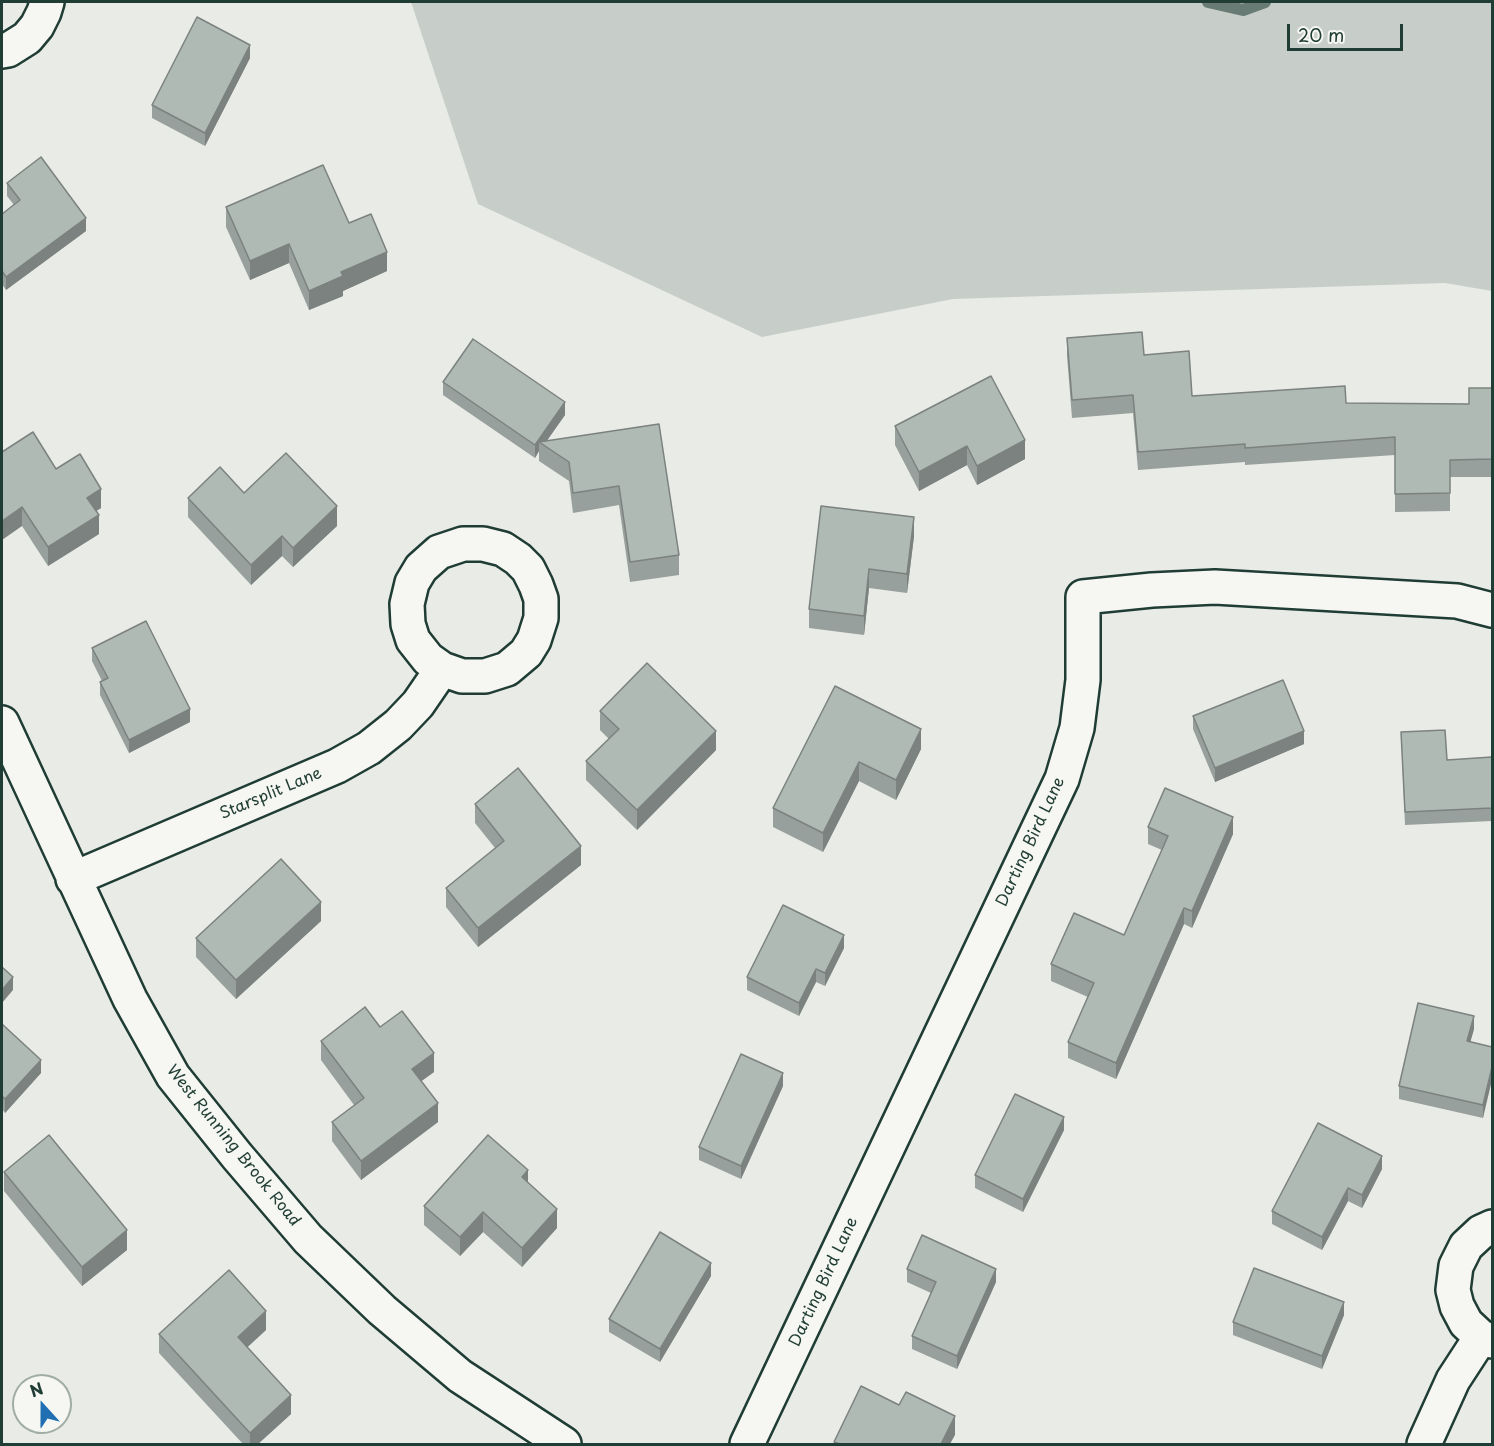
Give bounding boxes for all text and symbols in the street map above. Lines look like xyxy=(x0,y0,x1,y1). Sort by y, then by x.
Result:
scale bar xyxy=(1290,12,1406,50)
text: 20 m xyxy=(1298,21,1344,48)
street label: Starsplit Lane xyxy=(217,764,325,824)
street label: Darting Bird Lane xyxy=(993,774,1069,910)
street label: West Running Brook Road xyxy=(162,1061,304,1231)
street label: Darting Bird Lane xyxy=(786,1214,862,1350)
north arrow xyxy=(12,1374,72,1434)
text: N xyxy=(26,1376,46,1403)

